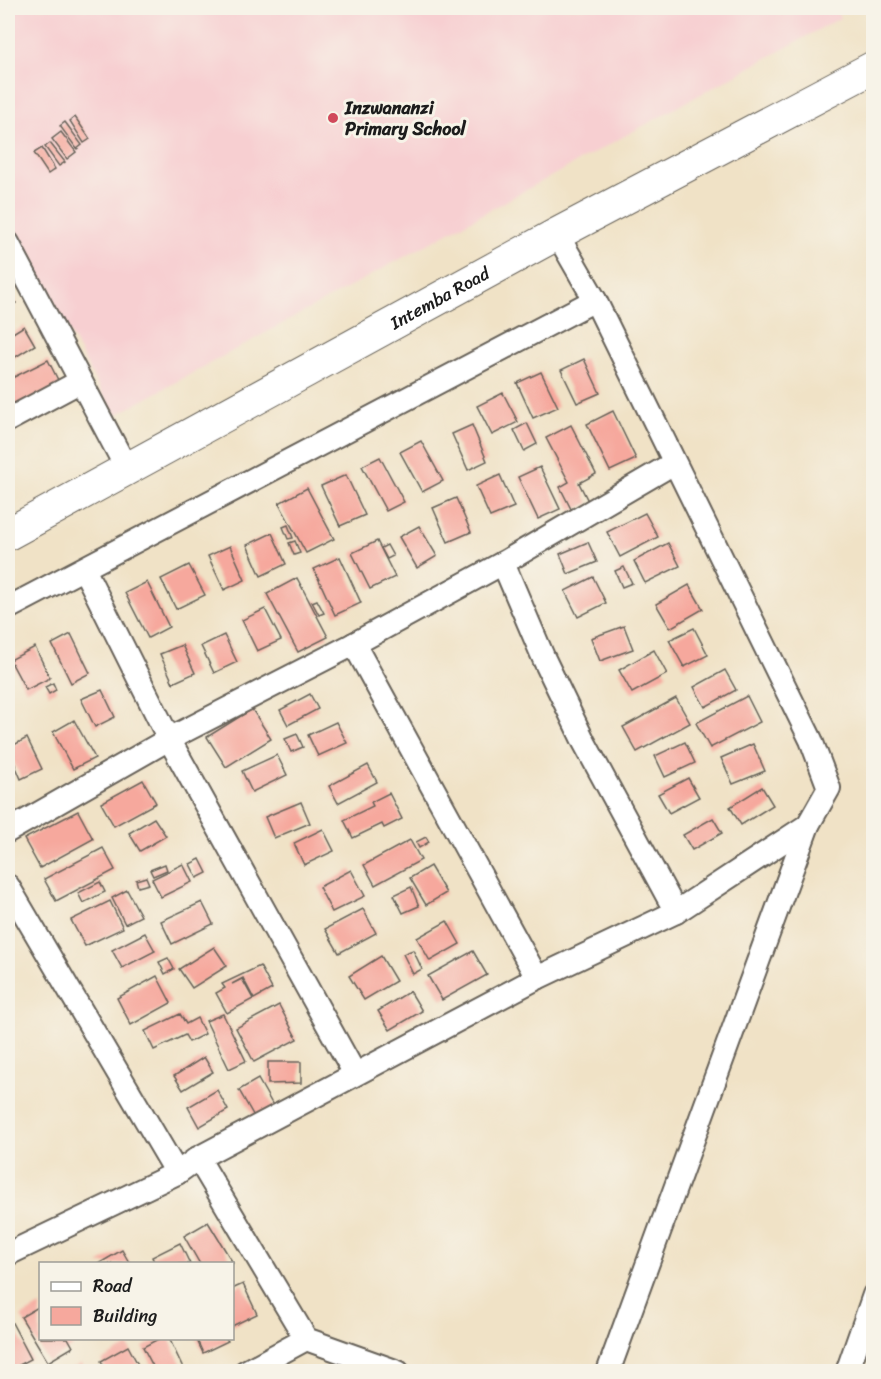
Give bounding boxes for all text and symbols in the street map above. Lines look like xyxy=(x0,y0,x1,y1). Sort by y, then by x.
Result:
place label: Inzwananzi Primary School xyxy=(344,92,467,145)
marker: Inzwananzi Primary School xyxy=(326,111,340,125)
street label: Intemba Road xyxy=(383,257,497,339)
legend xyxy=(39,1262,234,1340)
text: Road xyxy=(93,1270,133,1302)
text: Building xyxy=(93,1300,157,1332)

